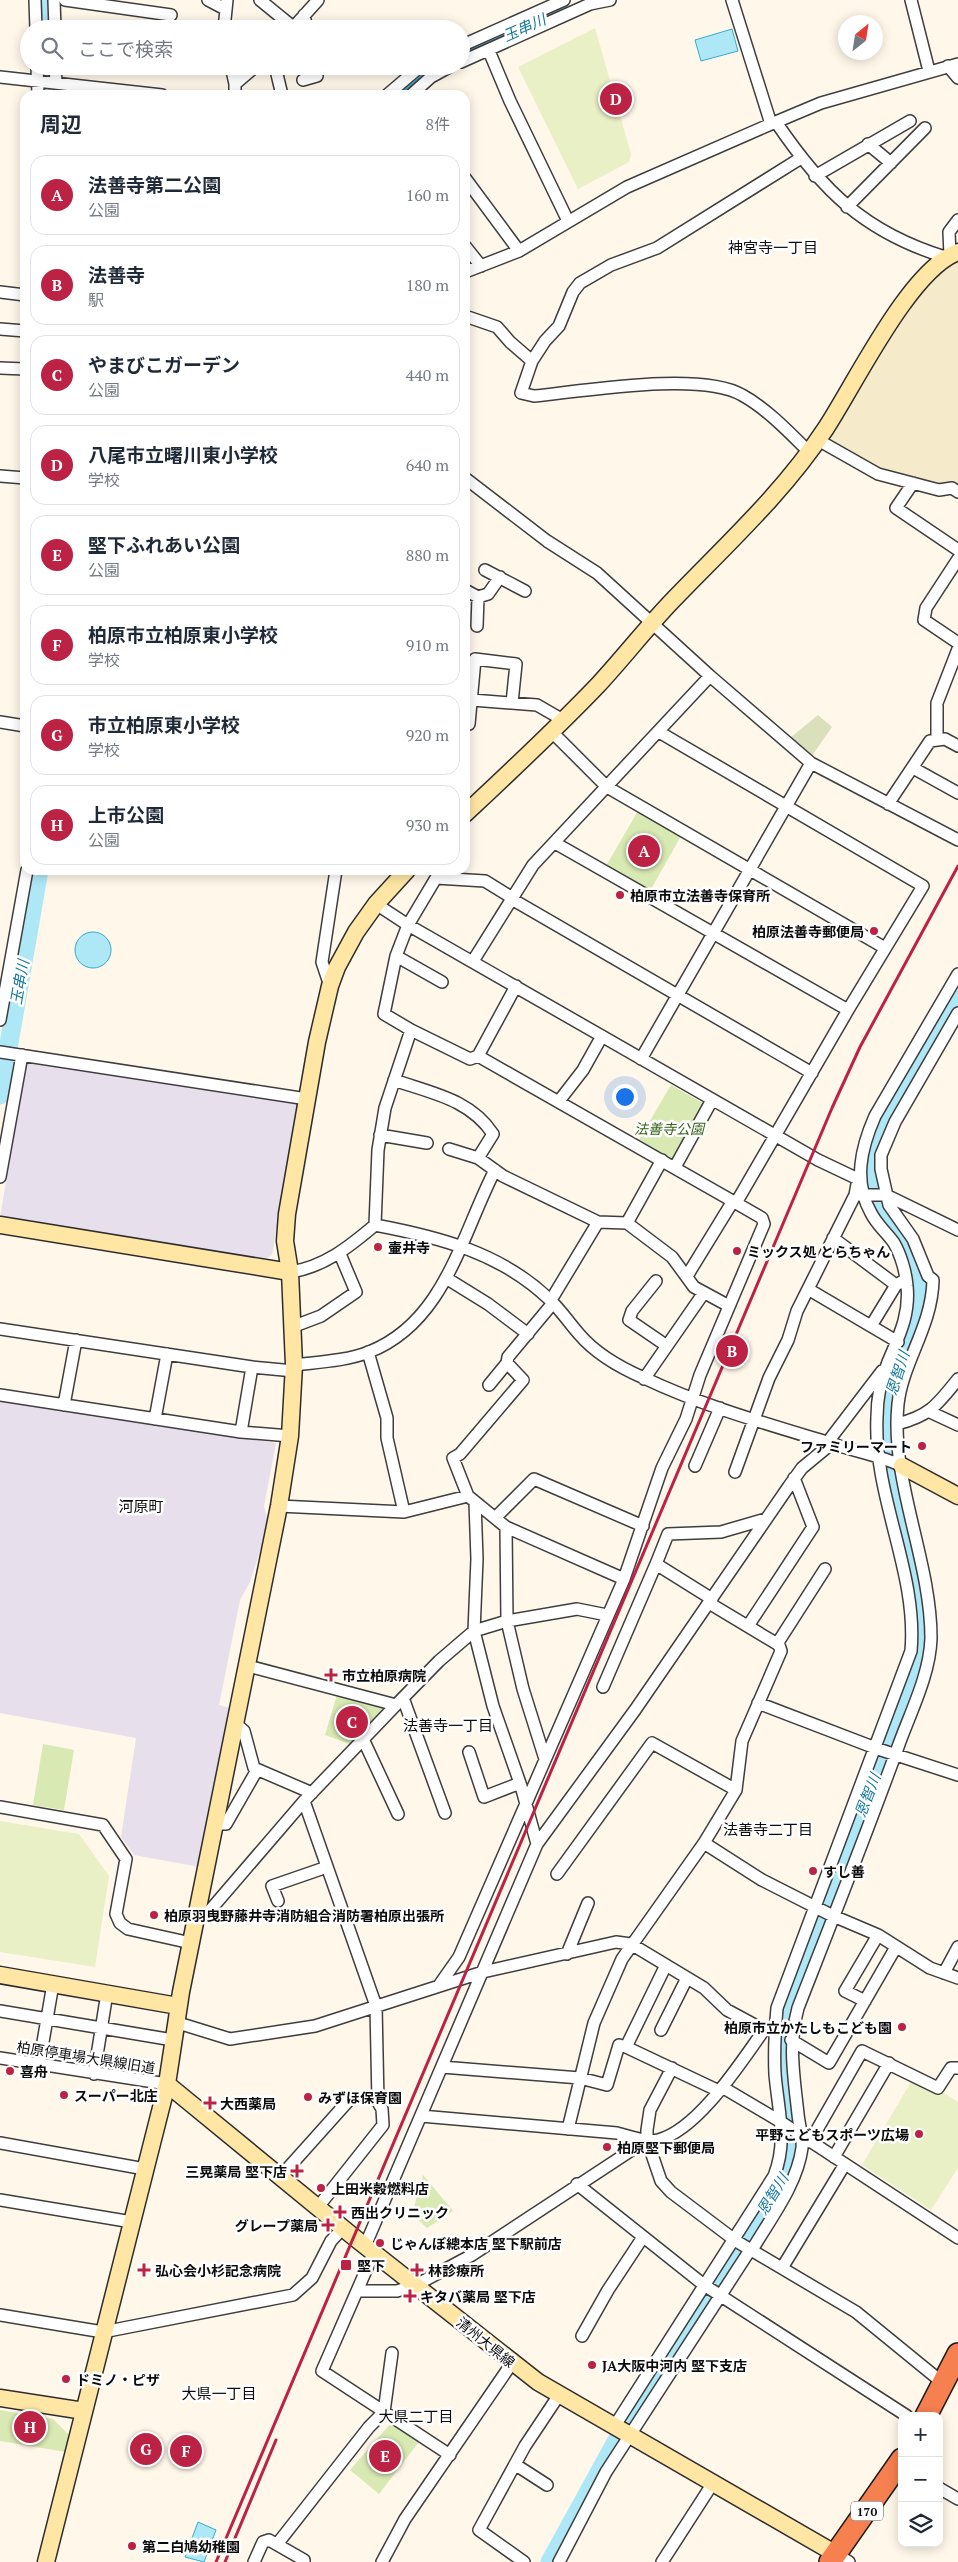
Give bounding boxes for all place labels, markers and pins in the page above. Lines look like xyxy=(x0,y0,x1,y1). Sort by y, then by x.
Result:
pin: D xyxy=(600,80,632,118)
pin: A xyxy=(628,832,660,870)
place label: 柏原市立法善寺保育所 xyxy=(630,886,770,905)
marker: 柏原市立法善寺保育所 xyxy=(614,889,626,901)
place label: 柏原法善寺郵便局 xyxy=(752,922,864,941)
marker: 柏原法善寺郵便局 xyxy=(868,925,880,937)
place label: 壷井寺 xyxy=(388,1238,430,1257)
marker: 壷井寺 xyxy=(372,1241,384,1253)
place label: ミックス処 とらちゃん xyxy=(747,1242,890,1261)
marker: ミックス処 とらちゃん xyxy=(731,1245,743,1257)
pin: B xyxy=(716,1332,748,1370)
place label: ファミリーマート xyxy=(800,1437,912,1456)
marker: ファミリーマート xyxy=(916,1440,928,1452)
place label: 市立柏原病院 xyxy=(342,1666,426,1685)
marker: 市立柏原病院 xyxy=(324,1668,338,1682)
pin: C xyxy=(336,1703,368,1741)
place label: すし善 xyxy=(823,1862,865,1881)
marker: すし善 xyxy=(807,1865,819,1877)
place label: 柏原羽曳野藤井寺消防組合消防署柏原出張所 xyxy=(164,1906,444,1925)
marker: 柏原羽曳野藤井寺消防組合消防署柏原出張所 xyxy=(148,1909,160,1921)
place label: 柏原市立かたしもこども園 xyxy=(724,2018,892,2037)
marker: 柏原市立かたしもこども園 xyxy=(896,2021,908,2033)
place label: 喜舟 xyxy=(20,2062,48,2081)
marker: 喜舟 xyxy=(4,2065,16,2077)
place label: スーパー北庄 xyxy=(74,2086,158,2105)
place label: みずほ保育園 xyxy=(318,2088,402,2107)
marker: スーパー北庄 xyxy=(58,2089,70,2101)
marker: みずほ保育園 xyxy=(302,2091,314,2103)
place label: 大西薬局 xyxy=(220,2094,276,2113)
marker: 大西薬局 xyxy=(204,2097,216,2109)
place label: 平野こどもスポーツ広場 xyxy=(755,2125,909,2144)
marker: 平野こどもスポーツ広場 xyxy=(913,2128,925,2140)
place label: 柏原堅下郵便局 xyxy=(617,2138,715,2157)
marker: 柏原堅下郵便局 xyxy=(601,2141,613,2153)
place label: 三晃薬局 堅下店 xyxy=(185,2162,287,2181)
marker: 三晃薬局 堅下店 xyxy=(291,2165,303,2177)
place label: 上田米穀燃料店 xyxy=(331,2179,429,2198)
marker: 上田米穀燃料店 xyxy=(315,2182,327,2194)
place label: 西出クリニック xyxy=(351,2203,449,2222)
marker: 西出クリニック xyxy=(333,2205,347,2219)
place label: グレープ薬局 xyxy=(235,2216,318,2235)
marker: グレープ薬局 xyxy=(322,2219,334,2231)
place label: じゃんぼ總本店 堅下駅前店 xyxy=(390,2234,562,2253)
marker: じゃんぼ總本店 堅下駅前店 xyxy=(374,2237,386,2249)
place label: 堅下 xyxy=(357,2256,385,2275)
marker: 堅下 xyxy=(339,2258,353,2272)
place label: 弘心会小杉記念病院 xyxy=(155,2261,281,2280)
place label: 林診療所 xyxy=(428,2261,484,2280)
marker: 弘心会小杉記念病院 xyxy=(137,2263,151,2277)
marker: 林診療所 xyxy=(410,2263,424,2277)
place label: キタバ薬局 堅下店 xyxy=(420,2287,536,2306)
marker: キタバ薬局 堅下店 xyxy=(404,2290,416,2302)
place label: JA大阪中河内 堅下支店 xyxy=(602,2356,747,2375)
marker: JA大阪中河内 堅下支店 xyxy=(586,2359,598,2371)
place label: ドミノ・ピザ xyxy=(76,2370,160,2389)
marker: ドミノ・ピザ xyxy=(60,2373,72,2385)
pin: H xyxy=(14,2408,46,2446)
pin: G xyxy=(130,2430,162,2468)
pin: F xyxy=(170,2432,202,2470)
pin: E xyxy=(369,2437,401,2475)
place label: 第二白鳩幼稚園 xyxy=(142,2537,240,2556)
marker: 第二白鳩幼稚園 xyxy=(126,2540,138,2552)

